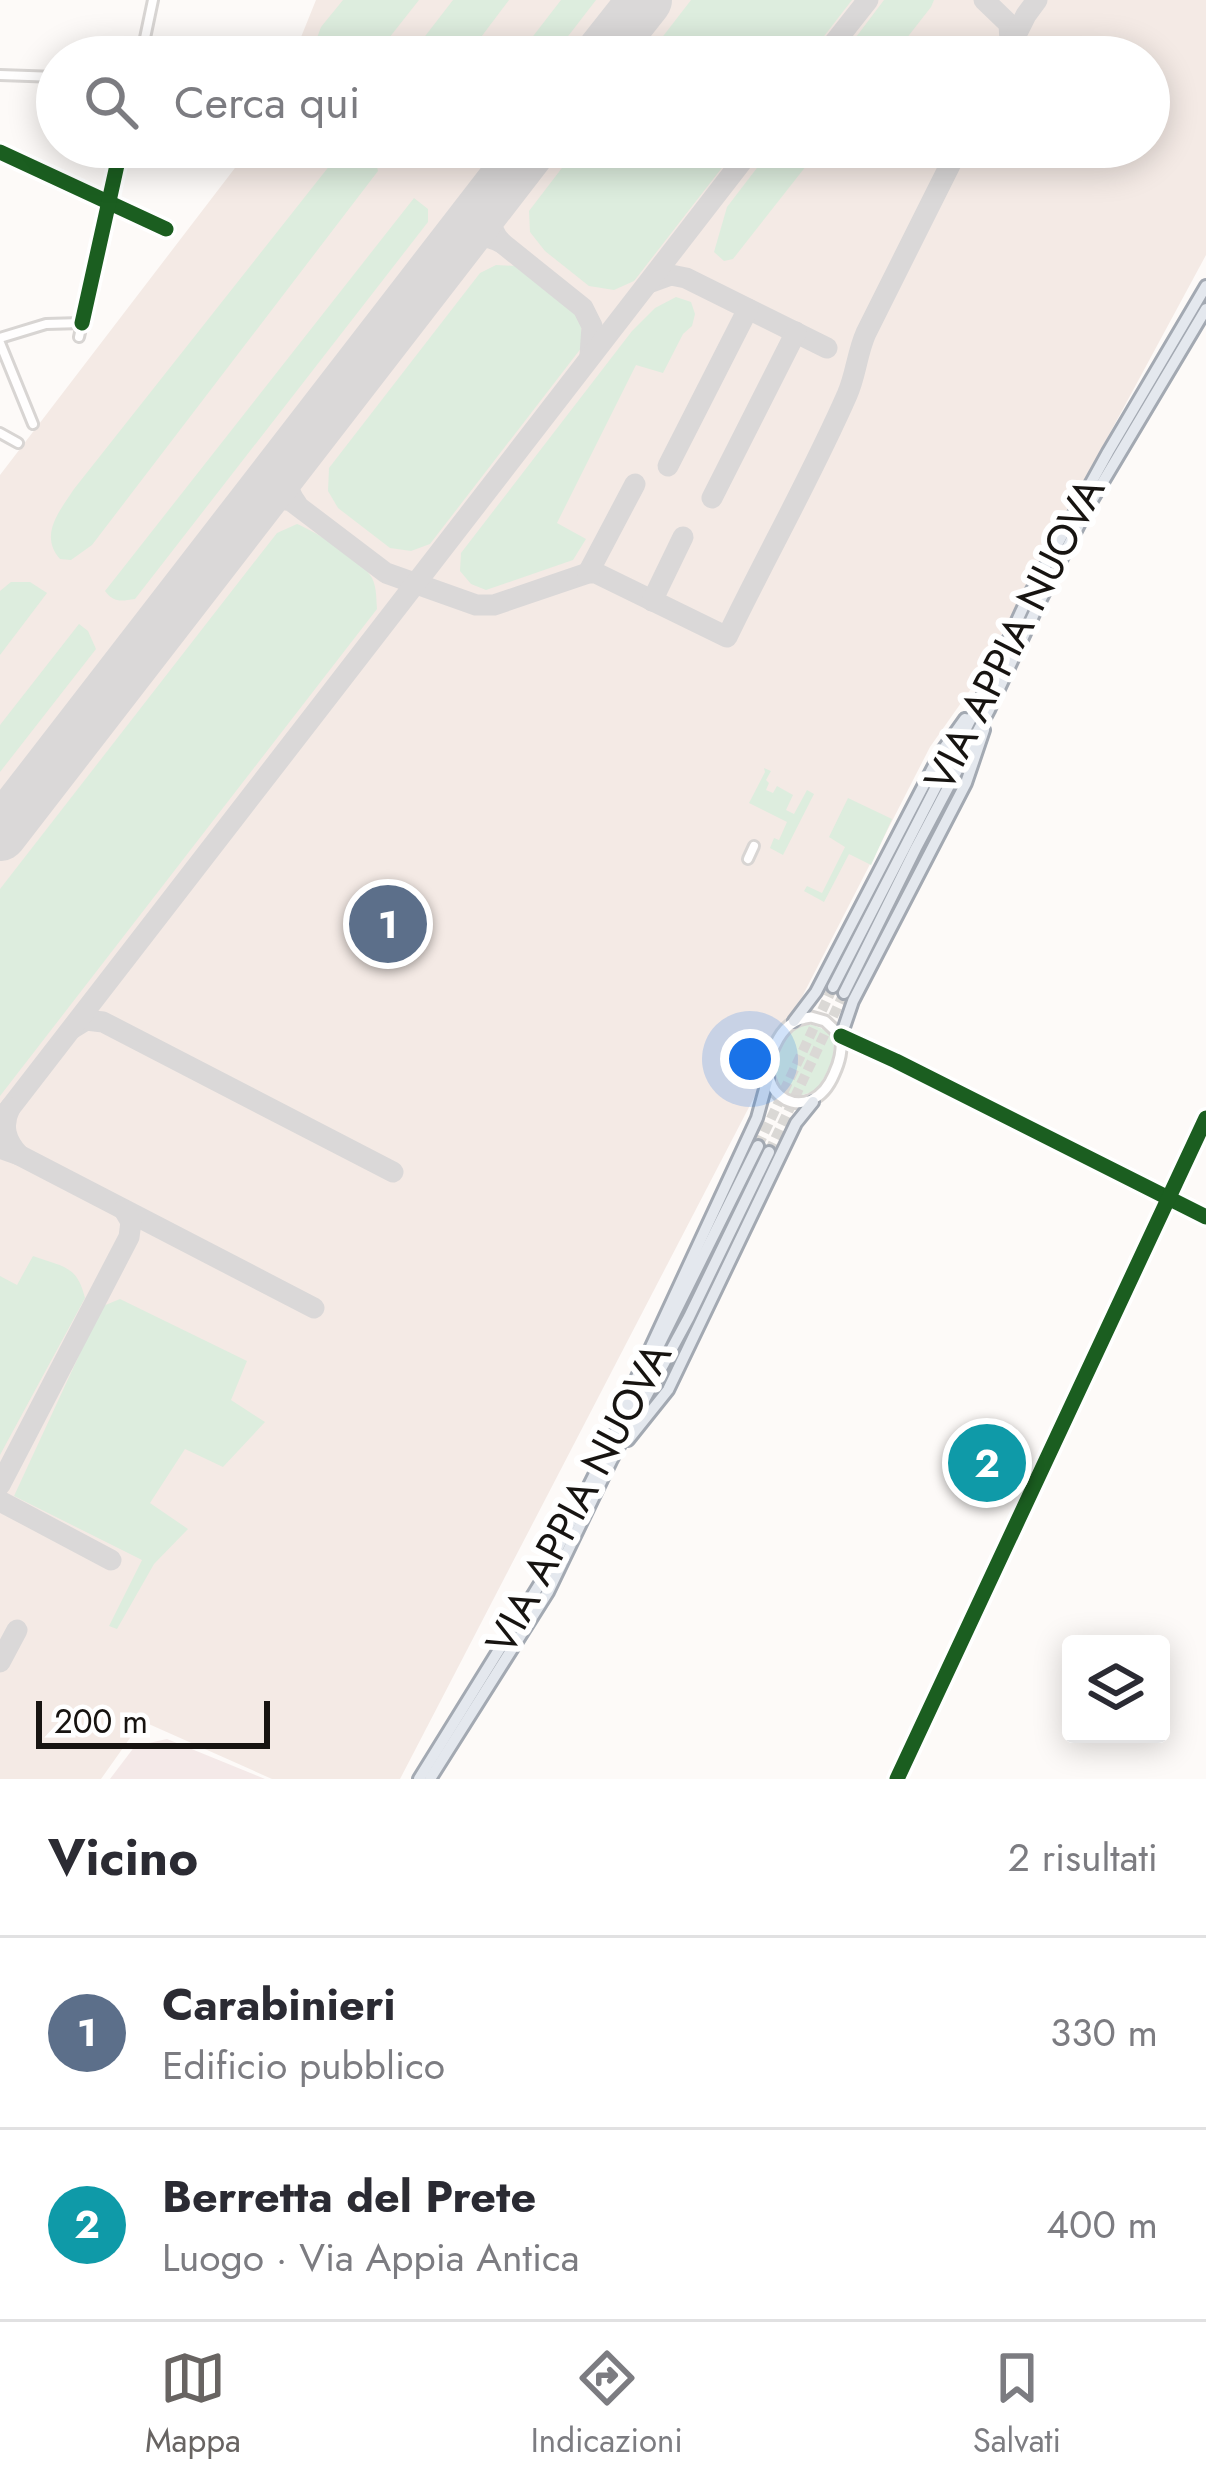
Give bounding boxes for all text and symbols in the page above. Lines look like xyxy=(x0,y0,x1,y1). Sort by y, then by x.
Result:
search box xyxy=(36,36,1170,168)
icon: search xyxy=(78,69,144,135)
text: Cerca qui xyxy=(174,70,360,135)
street label: VIA APPIA NUOVA xyxy=(909,467,1120,802)
pin: 1 xyxy=(349,879,427,969)
your location xyxy=(720,1029,780,1089)
street label: VIA APPIA NUOVA xyxy=(471,1331,686,1665)
pin: 2 xyxy=(948,1418,1026,1508)
map controls xyxy=(1062,1635,1170,1743)
button: layers xyxy=(1062,1635,1170,1743)
scale bar xyxy=(36,1695,270,1748)
text: 200 m xyxy=(54,1698,148,1745)
text: Vicino xyxy=(48,1820,198,1894)
text: 2 risultati xyxy=(1008,1829,1158,1886)
text: Carabinieri xyxy=(162,1972,396,2037)
text: 1 xyxy=(77,2004,97,2061)
text: 330 m xyxy=(1050,2004,1158,2061)
text: Edificio pubblico xyxy=(162,2037,445,2094)
text: Berretta del Prete xyxy=(162,2164,536,2229)
text: 2 xyxy=(74,2196,100,2253)
text: 400 m xyxy=(1046,2196,1158,2253)
text: Luogo · Via Appia Antica xyxy=(162,2229,579,2286)
tab: Mappa xyxy=(145,2345,241,2464)
tab: Indicazioni xyxy=(531,2345,683,2464)
tab: Salvati xyxy=(973,2345,1061,2464)

